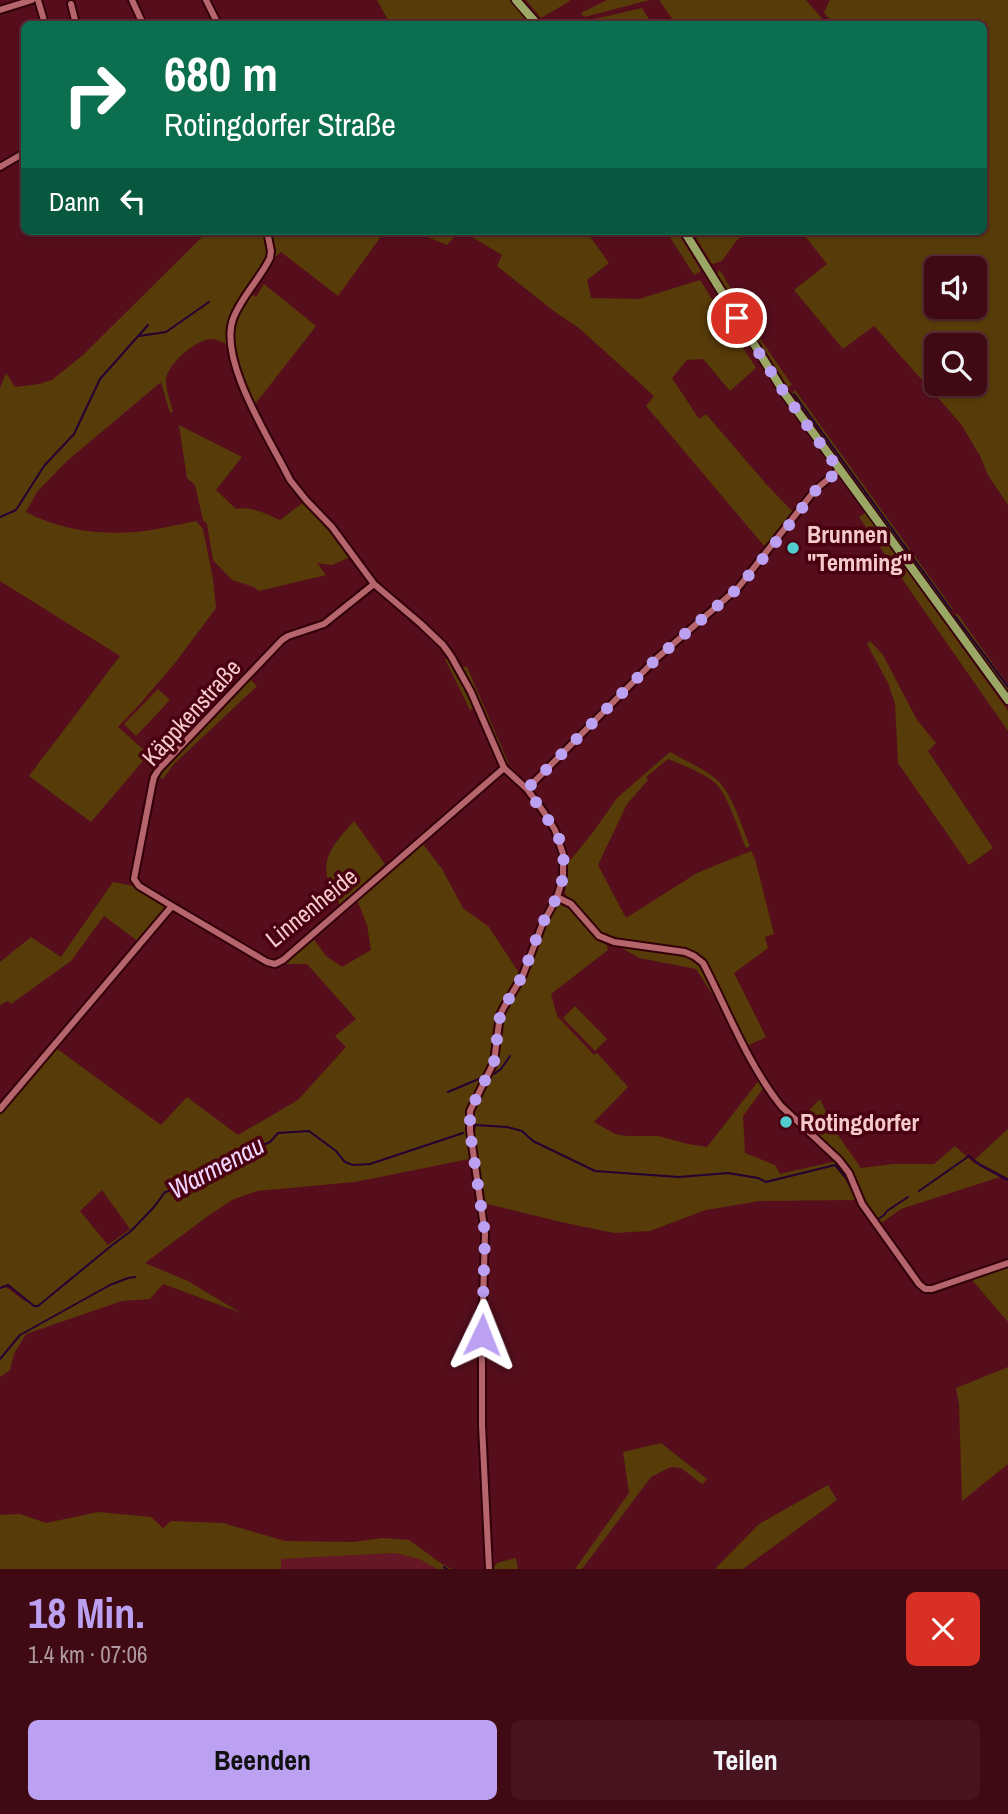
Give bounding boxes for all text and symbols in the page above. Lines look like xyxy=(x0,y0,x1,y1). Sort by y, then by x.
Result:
text: 680 m xyxy=(164,40,278,106)
icon: right xyxy=(49,49,140,140)
text: Rotingdorfer Straße xyxy=(164,103,396,146)
icon: left xyxy=(114,182,152,220)
text: Dann xyxy=(49,184,100,219)
map controls xyxy=(924,256,987,396)
button: sound xyxy=(924,256,987,319)
pin xyxy=(707,288,767,348)
icon: arrive xyxy=(718,299,756,337)
button: search xyxy=(924,333,987,396)
place label: Brunnen "Temming" xyxy=(807,518,912,578)
marker: Brunnen "Temming" xyxy=(785,540,801,556)
street label: Käppkenstraße xyxy=(134,652,248,772)
street label: Linnenheide xyxy=(258,860,364,954)
place label: Rotingdorfer xyxy=(800,1106,920,1138)
marker: Rotingdorfer xyxy=(778,1114,794,1130)
water label: Warmenau xyxy=(162,1127,270,1207)
position arrow xyxy=(445,1298,519,1372)
text: 18 Min. xyxy=(28,1585,145,1641)
button: close xyxy=(906,1592,980,1666)
text: 1.4 km · 07:06 xyxy=(28,1639,148,1670)
button: Beenden xyxy=(28,1720,497,1800)
button: Teilen xyxy=(511,1720,980,1800)

